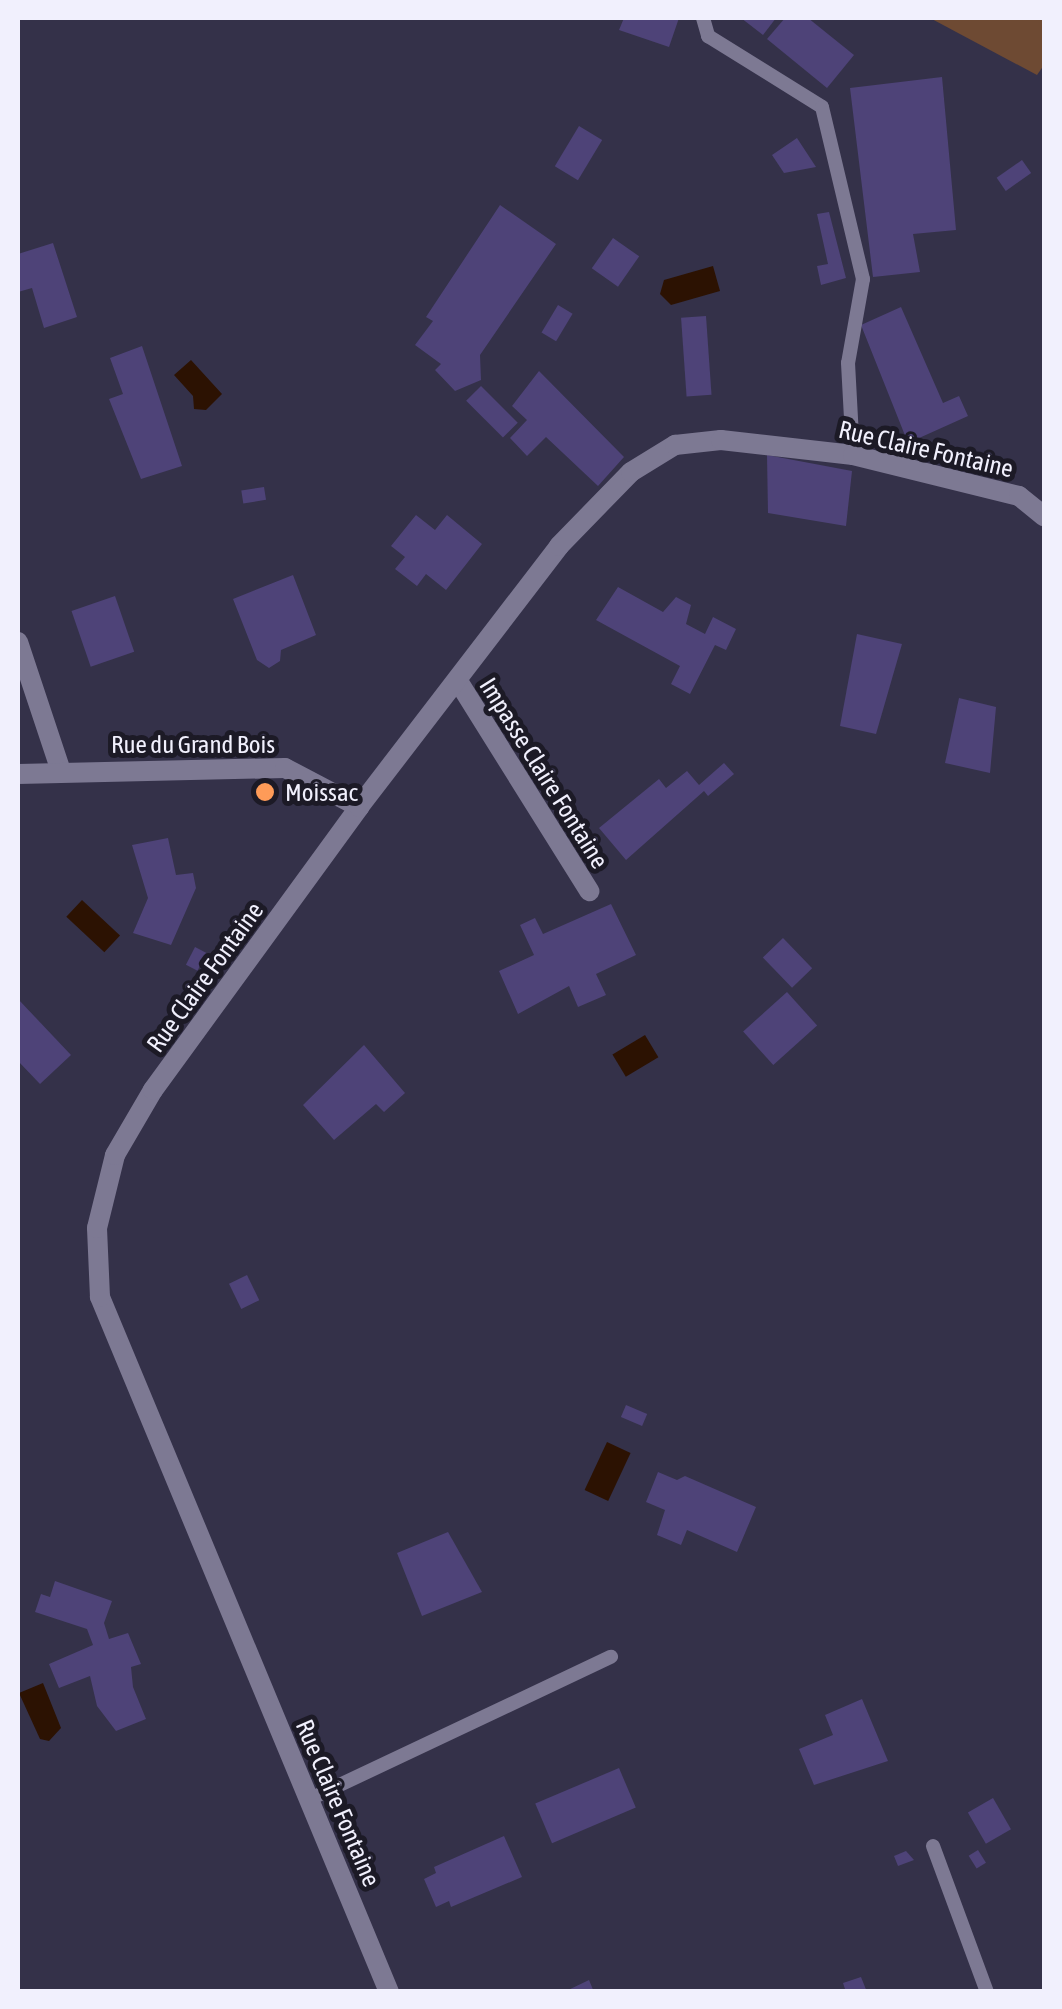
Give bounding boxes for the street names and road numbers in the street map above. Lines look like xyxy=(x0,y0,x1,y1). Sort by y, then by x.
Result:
street label: Rue Claire Fontaine xyxy=(836,414,1016,484)
street label: Impasse Claire Fontaine xyxy=(473,672,615,874)
street label: Rue du Grand Bois xyxy=(111,729,275,759)
street label: Rue Claire Fontaine xyxy=(140,896,270,1058)
street label: Rue Claire Fontaine xyxy=(289,1715,387,1891)

